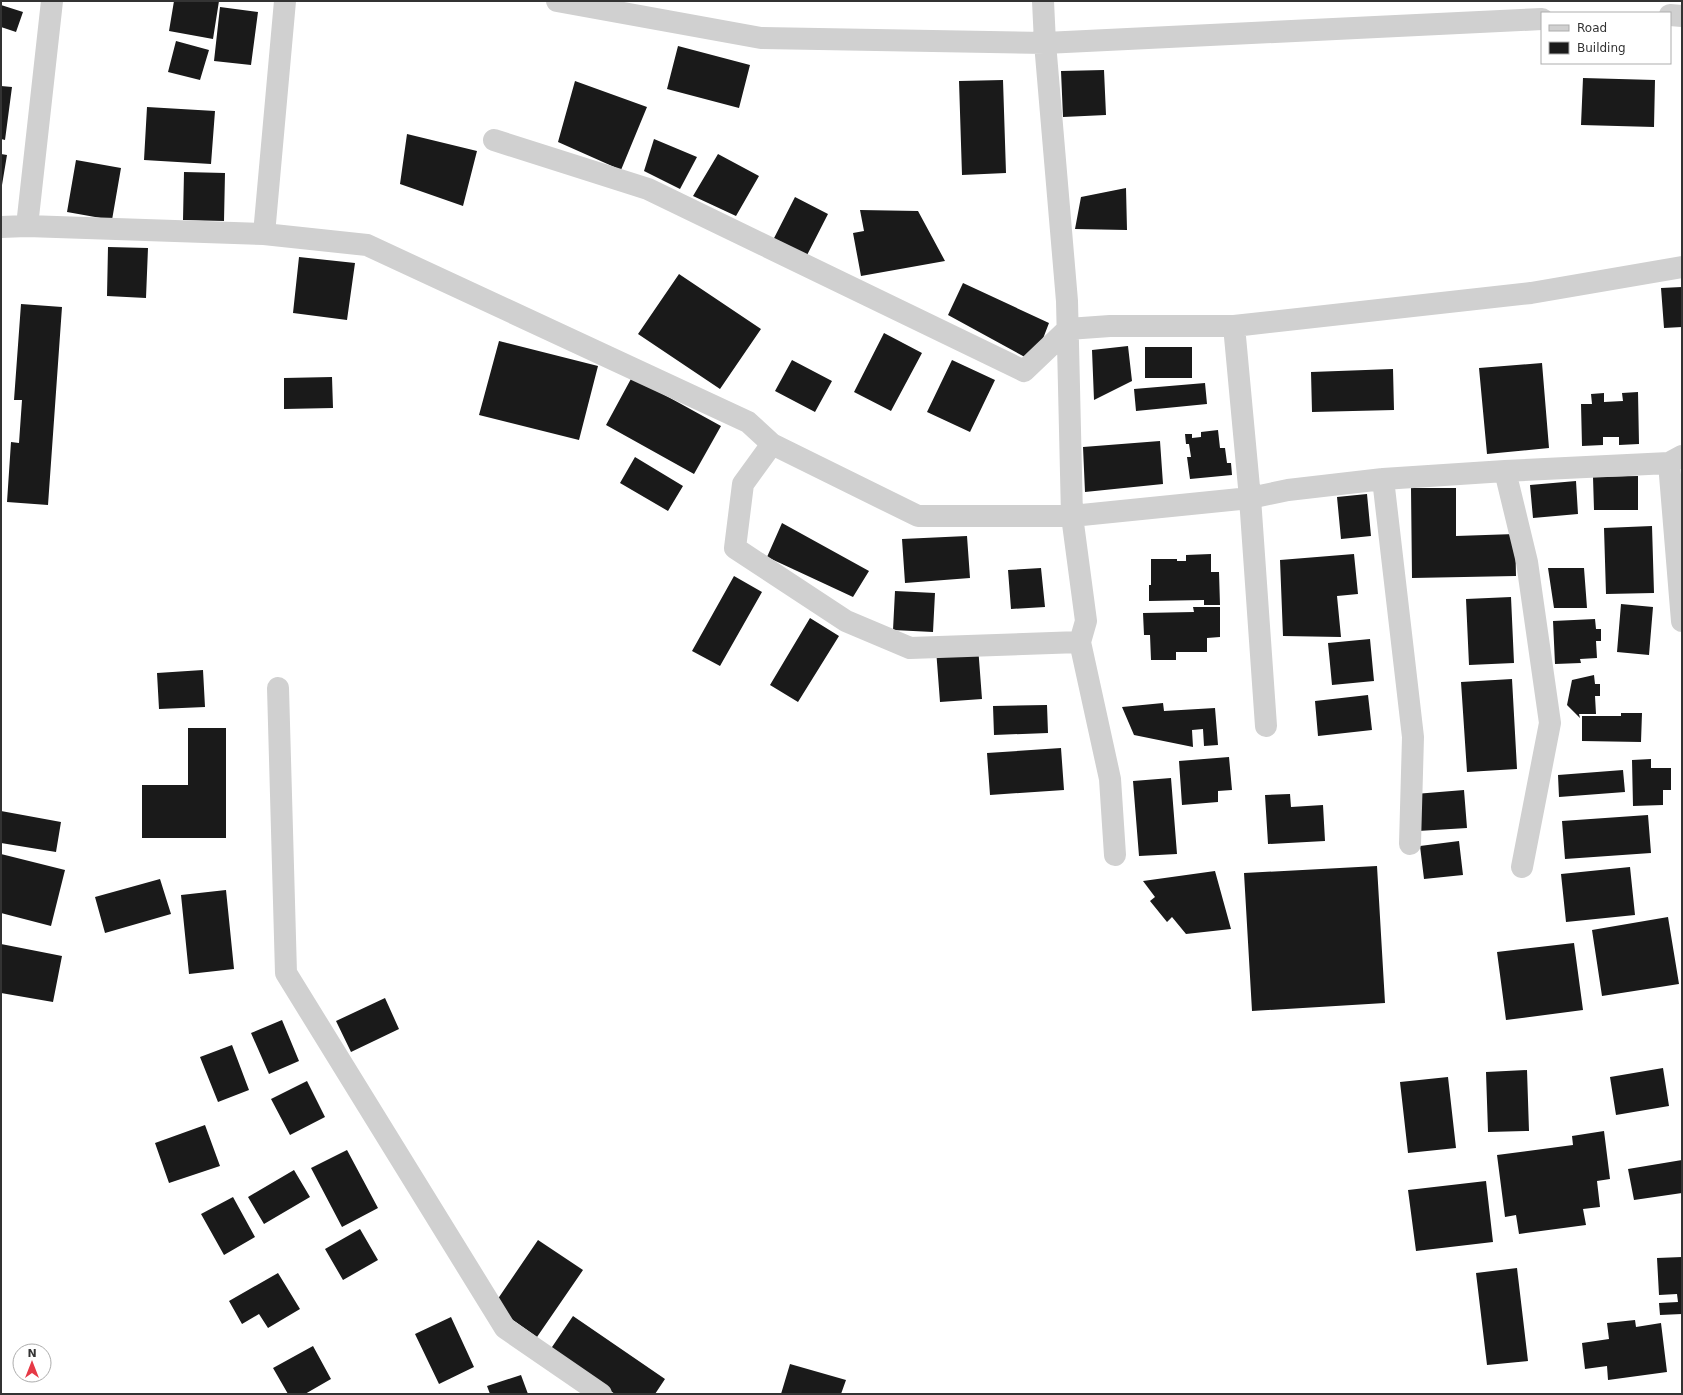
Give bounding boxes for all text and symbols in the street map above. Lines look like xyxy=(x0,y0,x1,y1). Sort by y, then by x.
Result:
legend xyxy=(1541,12,1671,64)
text: Road xyxy=(1577,21,1607,35)
text: Building xyxy=(1577,41,1626,55)
north arrow xyxy=(12,1343,52,1383)
text: N xyxy=(27,1347,37,1360)

